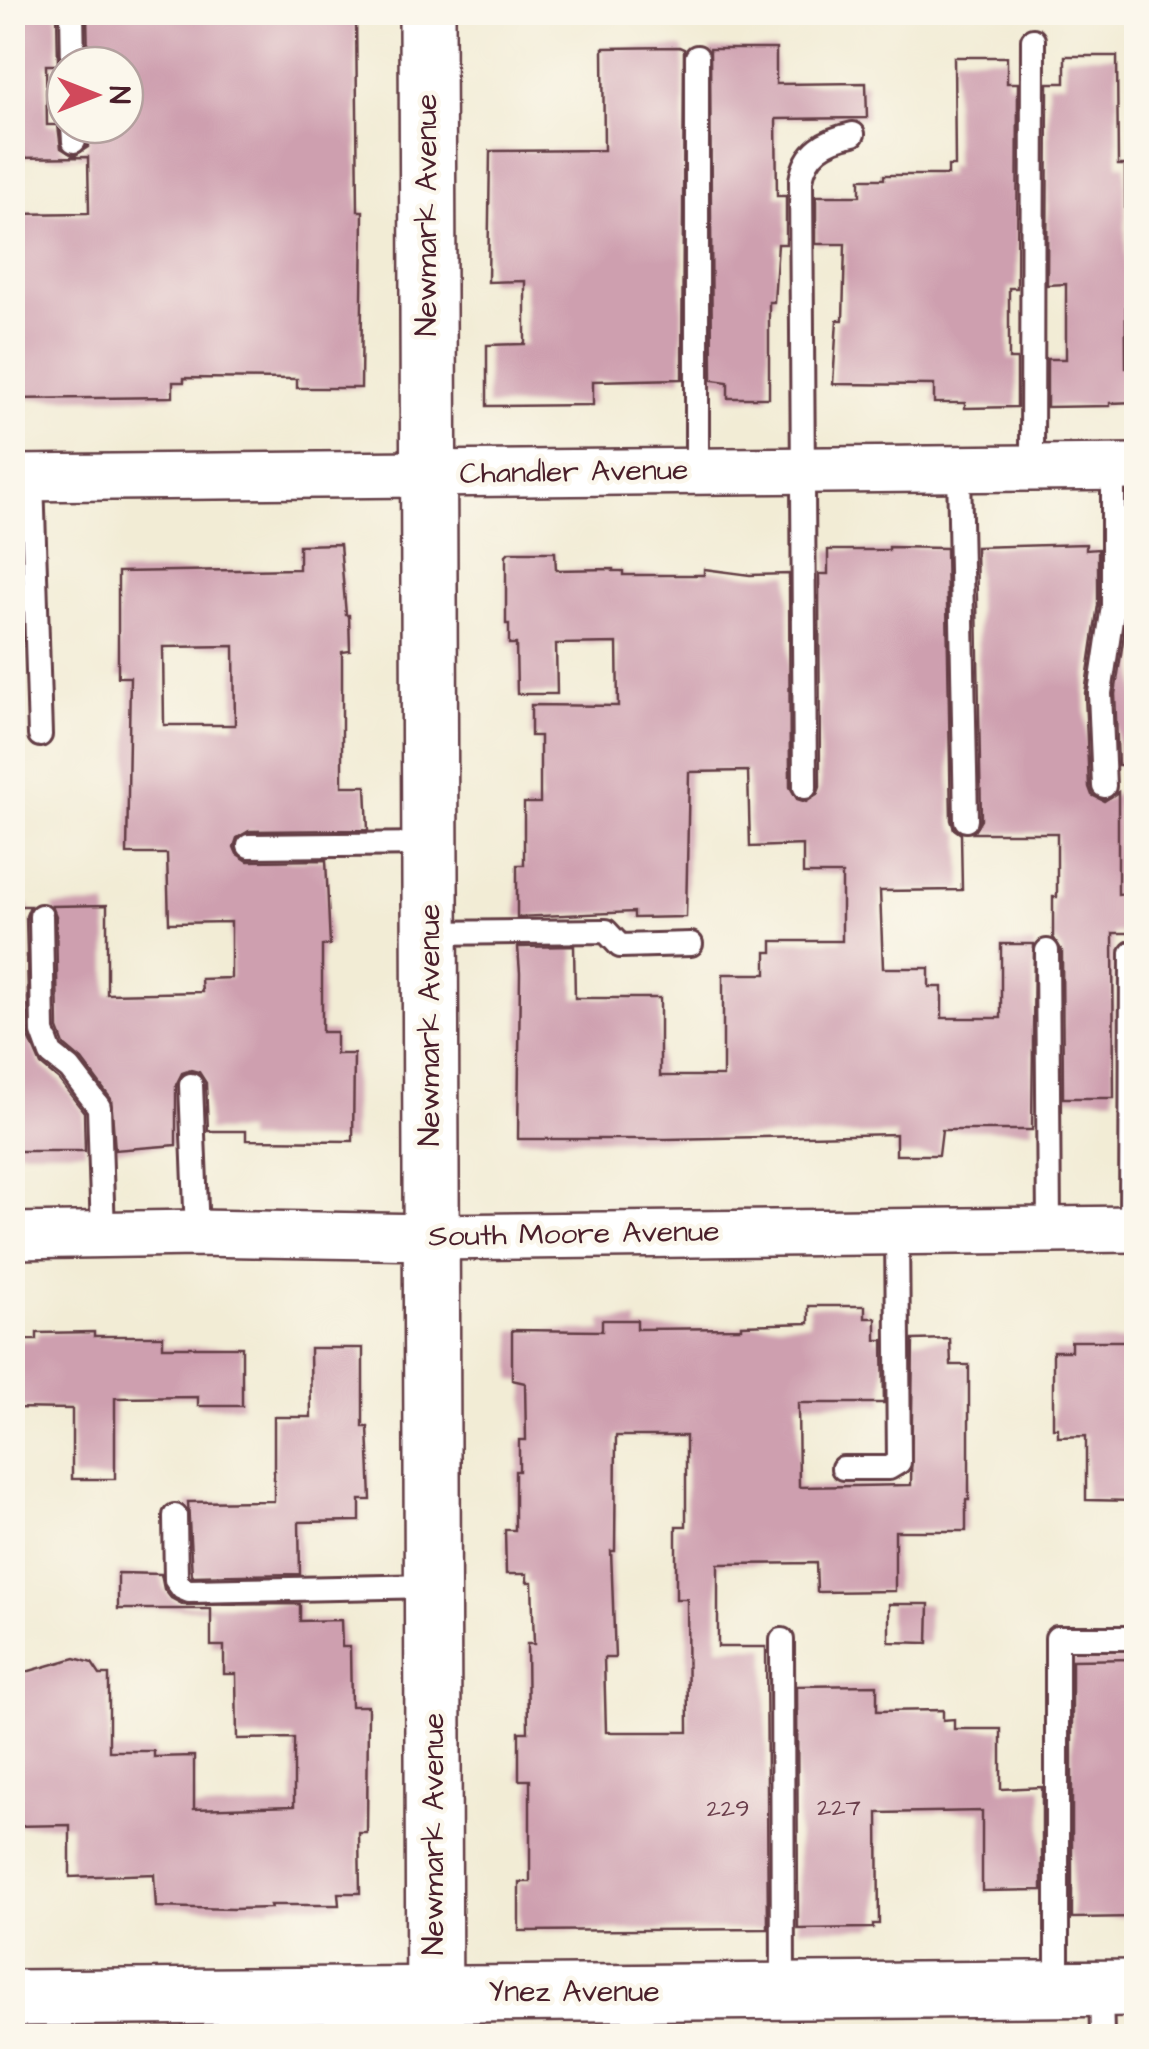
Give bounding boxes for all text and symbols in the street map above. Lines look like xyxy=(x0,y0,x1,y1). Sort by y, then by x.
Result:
north arrow xyxy=(45,45,145,145)
text: N xyxy=(99,86,138,104)
street label: Newmark Avenue xyxy=(406,94,448,336)
street label: Chandler Avenue xyxy=(459,449,689,495)
street label: Newmark Avenue xyxy=(409,904,451,1146)
street label: South Moore Avenue xyxy=(428,1210,720,1258)
street label: Newmark Avenue xyxy=(413,1713,455,1955)
house number: 227 xyxy=(817,1790,861,1825)
house number: 229 xyxy=(707,1791,749,1826)
street label: Ynez Avenue xyxy=(488,1971,660,2013)

